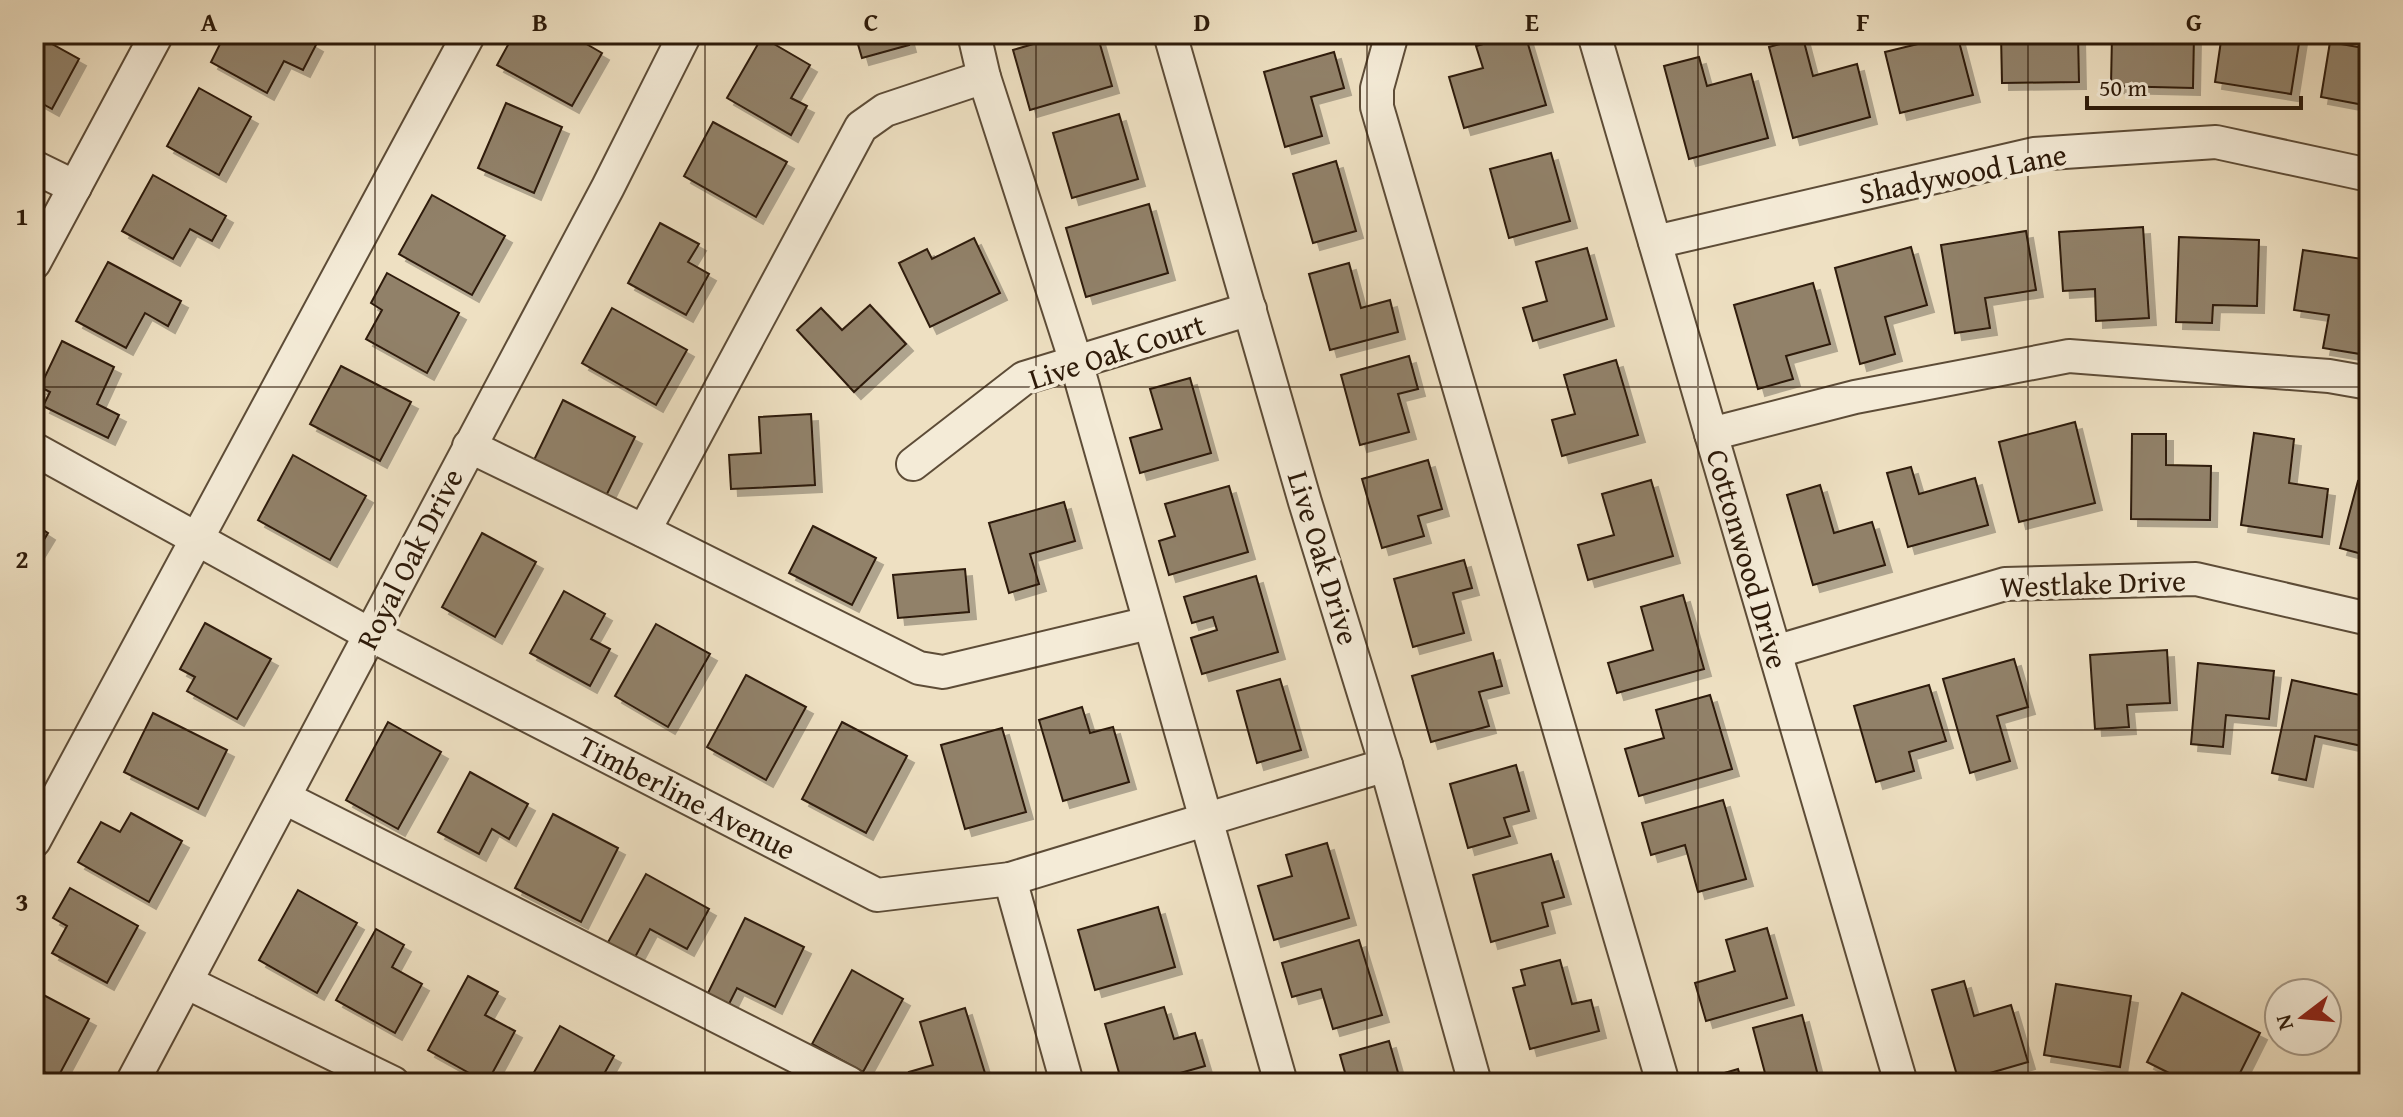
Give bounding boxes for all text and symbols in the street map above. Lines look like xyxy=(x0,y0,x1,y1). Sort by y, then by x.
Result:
text: A xyxy=(201,2,218,41)
text: B xyxy=(532,2,548,41)
text: C xyxy=(864,2,878,41)
text: D xyxy=(1194,2,1210,41)
text: E xyxy=(1525,2,1539,41)
text: F xyxy=(1856,2,1870,41)
text: G xyxy=(2186,2,2202,41)
scale bar xyxy=(2087,60,2301,110)
text: 50 m xyxy=(2099,70,2147,105)
street label: Shadywood Lane xyxy=(1855,131,2070,215)
text: 1 xyxy=(15,196,29,235)
street label: Live Oak Court xyxy=(1023,302,1211,400)
street label: Cottonwood Drive xyxy=(1696,444,1800,674)
street label: Royal Oak Drive xyxy=(345,460,474,657)
street label: Live Oak Drive xyxy=(1277,465,1371,650)
text: 2 xyxy=(15,539,29,578)
street label: Westlake Drive xyxy=(1999,558,2187,608)
street label: Timberline Avenue xyxy=(571,723,804,871)
text: 3 xyxy=(15,882,29,921)
north arrow xyxy=(2263,977,2343,1057)
text: N xyxy=(2266,1011,2301,1034)

